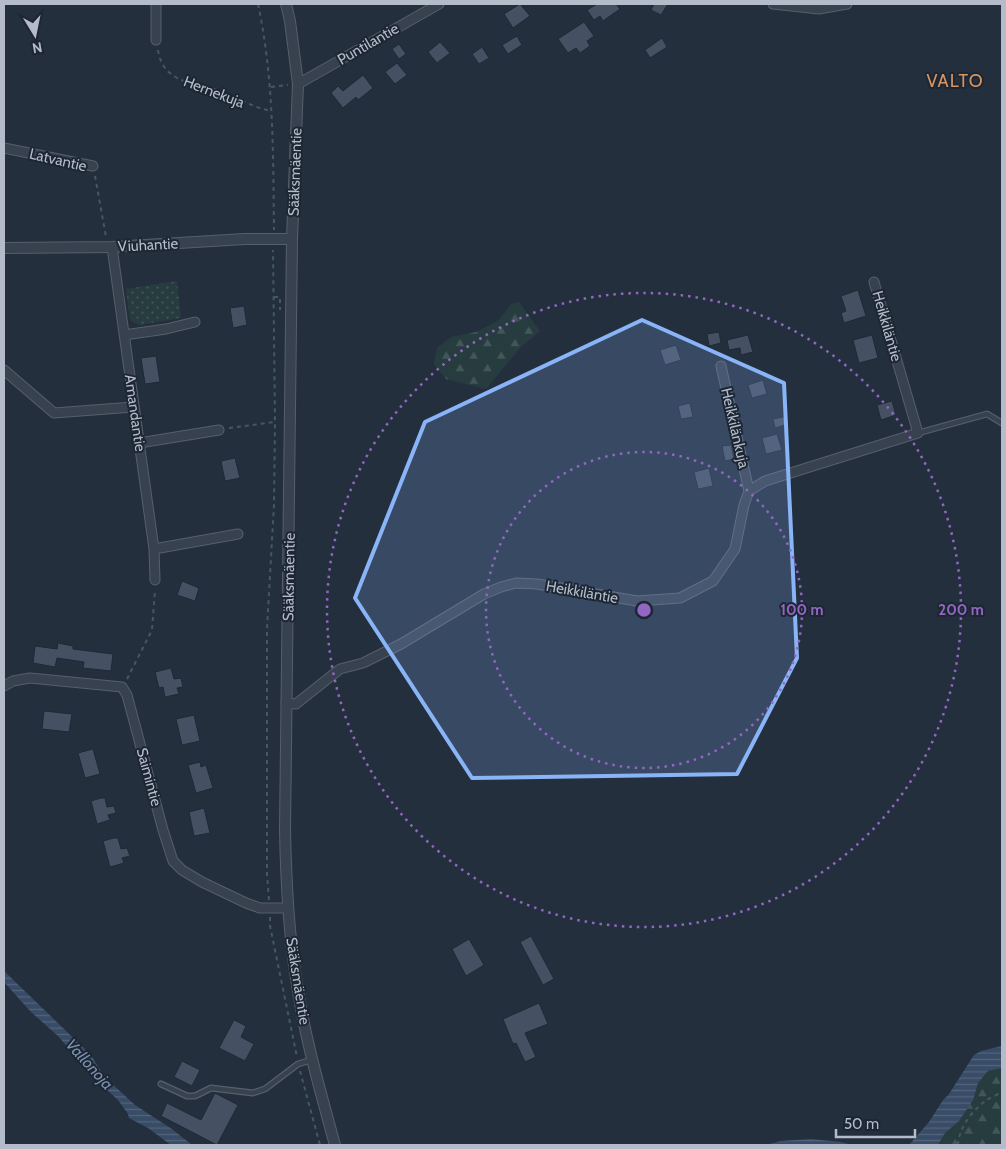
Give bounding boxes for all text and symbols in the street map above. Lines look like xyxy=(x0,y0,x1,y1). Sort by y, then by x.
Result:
north arrow xyxy=(10,10,60,60)
street label: Puntilantie xyxy=(334,19,402,69)
text: N xyxy=(31,38,44,58)
district label: VALTO xyxy=(926,70,984,92)
street label: Hernekuja xyxy=(181,72,248,112)
street label: Sääksmäentie xyxy=(284,127,306,216)
street label: Latvantie xyxy=(28,145,89,175)
street label: Viuhantie xyxy=(117,234,179,256)
street label: Heikkiläntie xyxy=(868,289,906,364)
street label: Amandantie xyxy=(121,373,149,453)
street label: Heikkilänkuja xyxy=(717,386,753,471)
street label: Sääksmäentie xyxy=(279,532,299,621)
street label: Heikkiläntie xyxy=(545,577,620,607)
centre of rings xyxy=(635,601,653,619)
text: 100 m xyxy=(780,601,824,619)
text: 200 m xyxy=(938,601,984,619)
street label: Saimintie xyxy=(133,746,165,808)
street label: Sääksmäentie xyxy=(282,936,314,1026)
water label: Vallonoja xyxy=(62,1035,117,1094)
scale bar xyxy=(836,1106,915,1138)
text: 50 m xyxy=(844,1115,879,1133)

